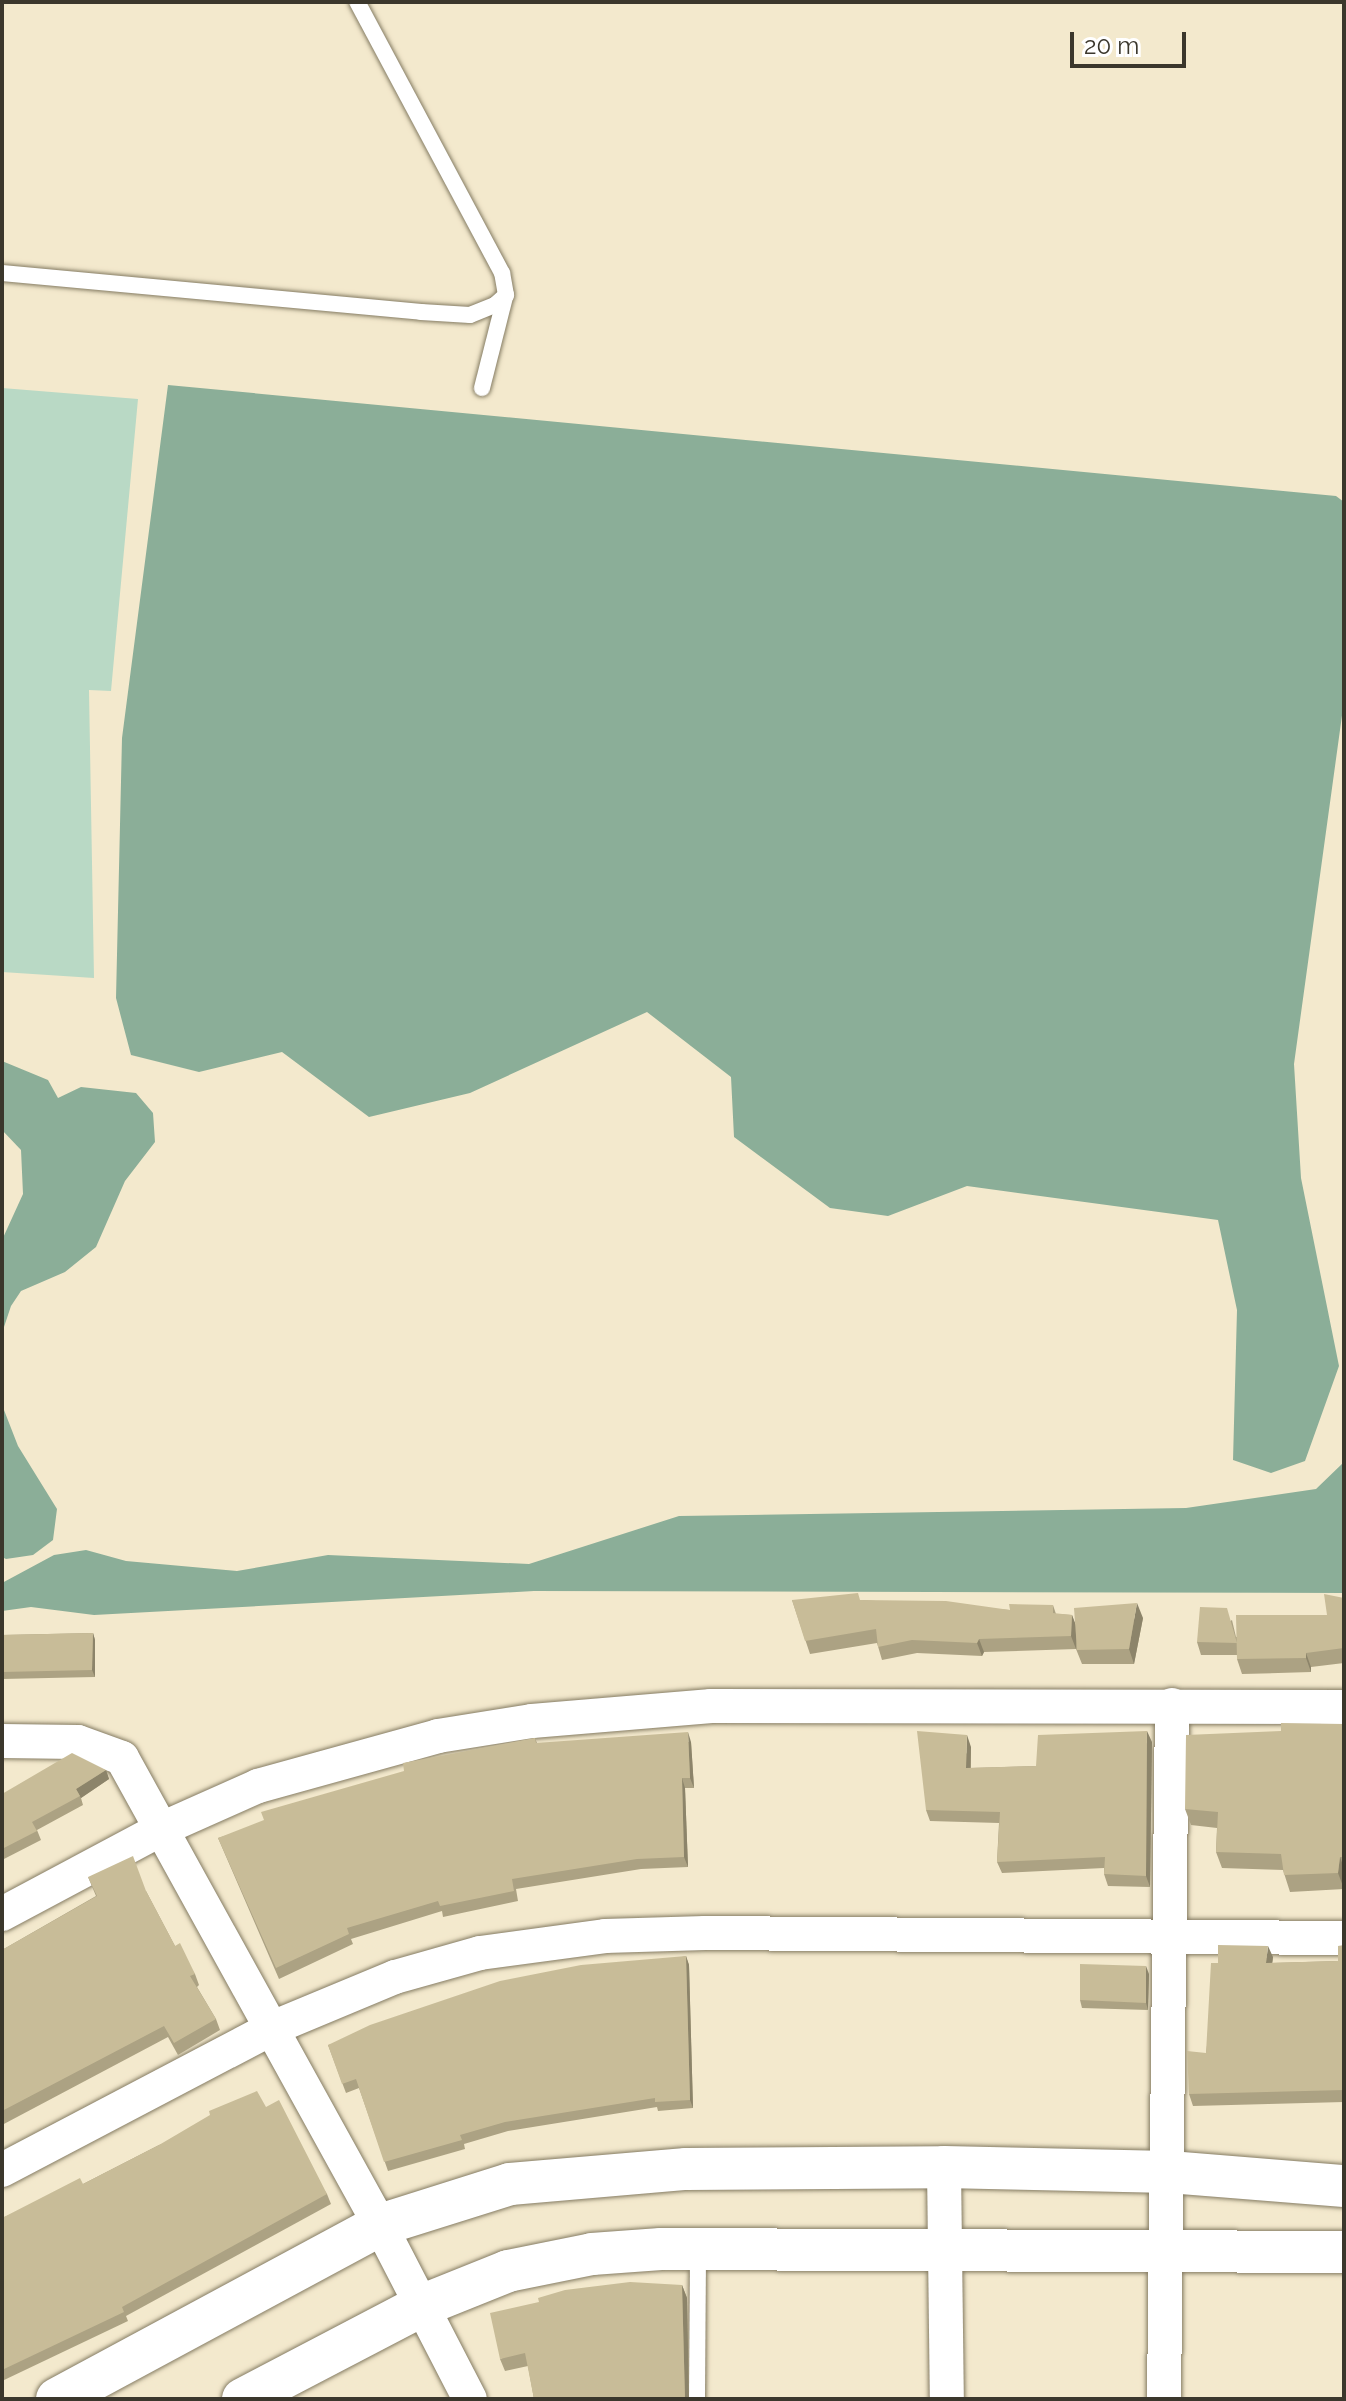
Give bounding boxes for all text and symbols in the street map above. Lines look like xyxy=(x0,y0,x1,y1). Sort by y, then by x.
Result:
scale bar xyxy=(1074,16,1190,66)
text: 20 m xyxy=(1084,31,1139,60)

